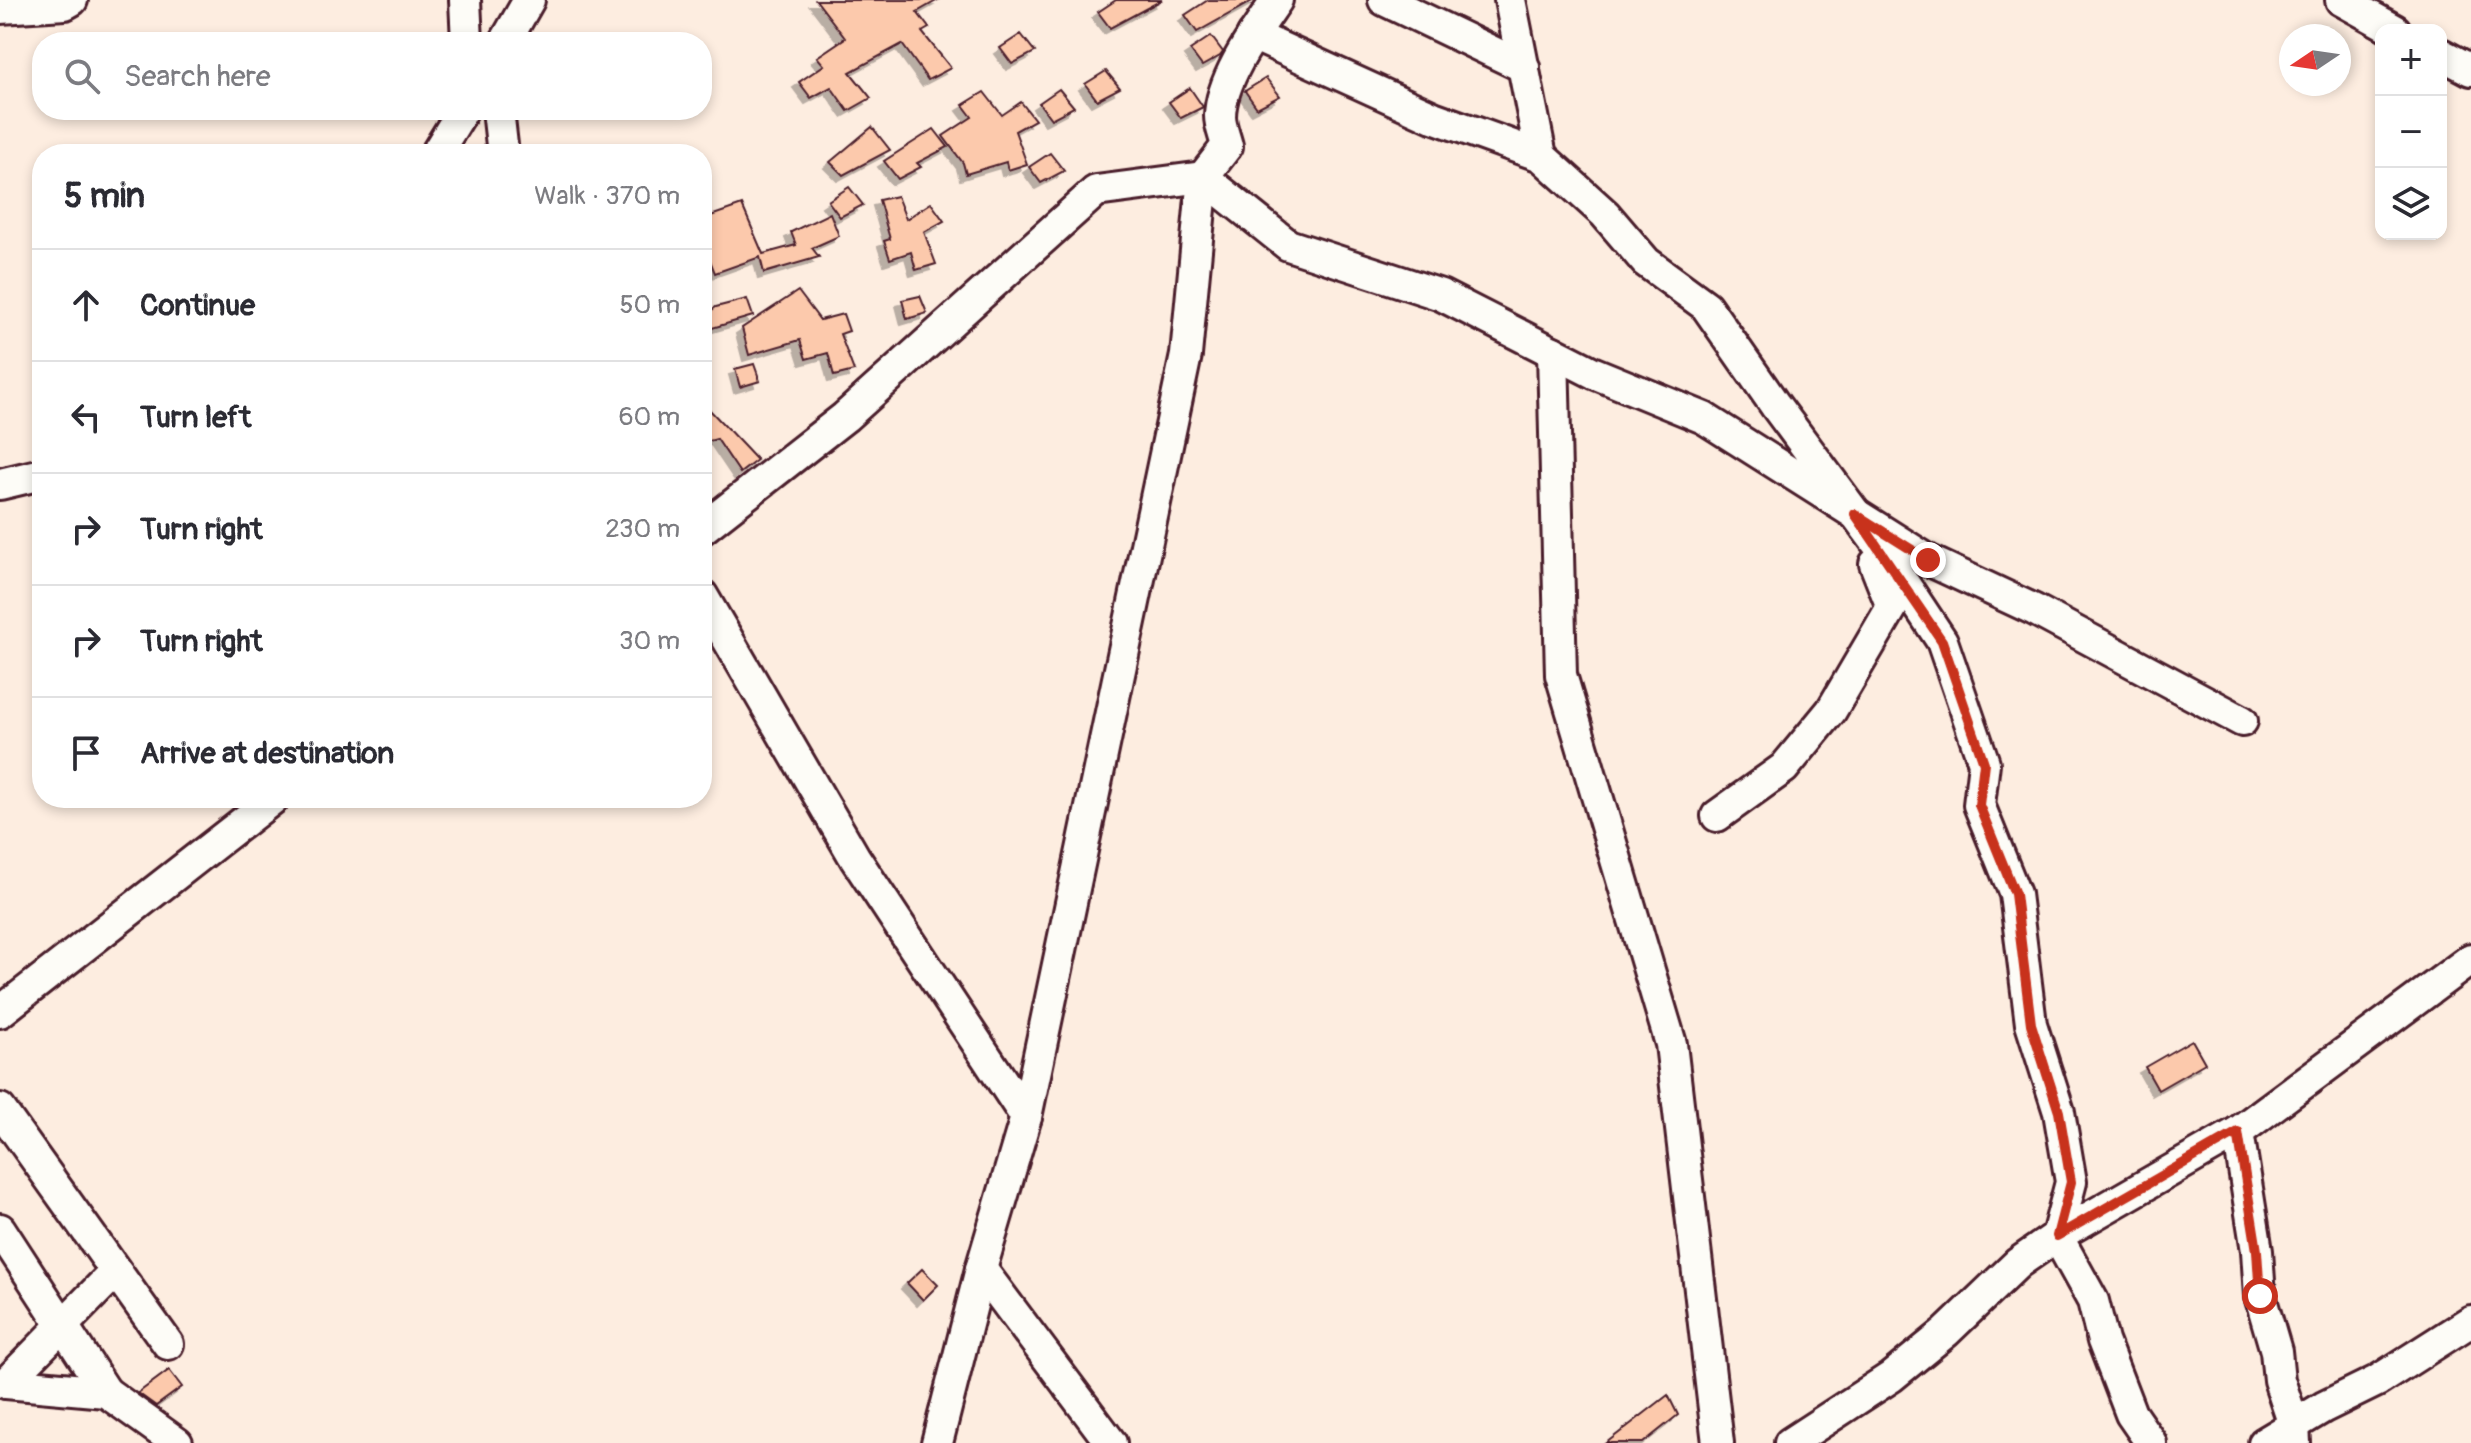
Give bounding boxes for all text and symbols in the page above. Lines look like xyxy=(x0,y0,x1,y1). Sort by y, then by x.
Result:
north arrow xyxy=(2279,24,2351,96)
map controls xyxy=(2375,24,2447,240)
button: + xyxy=(2375,24,2447,96)
search box xyxy=(32,32,712,120)
icon: search xyxy=(60,54,104,98)
text: Search here xyxy=(124,58,271,95)
button: − xyxy=(2375,96,2447,168)
button: layers xyxy=(2375,168,2447,240)
text: 5 min xyxy=(64,175,145,218)
text: Walk · 370 m xyxy=(534,180,680,212)
icon: ahead xyxy=(64,283,108,327)
text: Continue xyxy=(140,287,255,324)
text: 50 m xyxy=(619,289,680,321)
icon: left xyxy=(64,395,108,439)
text: Turn left xyxy=(140,399,251,436)
text: 60 m xyxy=(618,401,680,433)
icon: right xyxy=(64,507,108,551)
text: Turn right xyxy=(140,511,263,548)
text: 230 m xyxy=(605,513,680,545)
route end xyxy=(1910,542,1946,578)
icon: right xyxy=(64,619,108,663)
text: Turn right xyxy=(140,623,263,660)
text: 30 m xyxy=(619,625,680,657)
icon: arrive xyxy=(64,731,108,775)
text: Arrive at destination xyxy=(140,735,394,772)
route start xyxy=(2242,1278,2278,1314)

